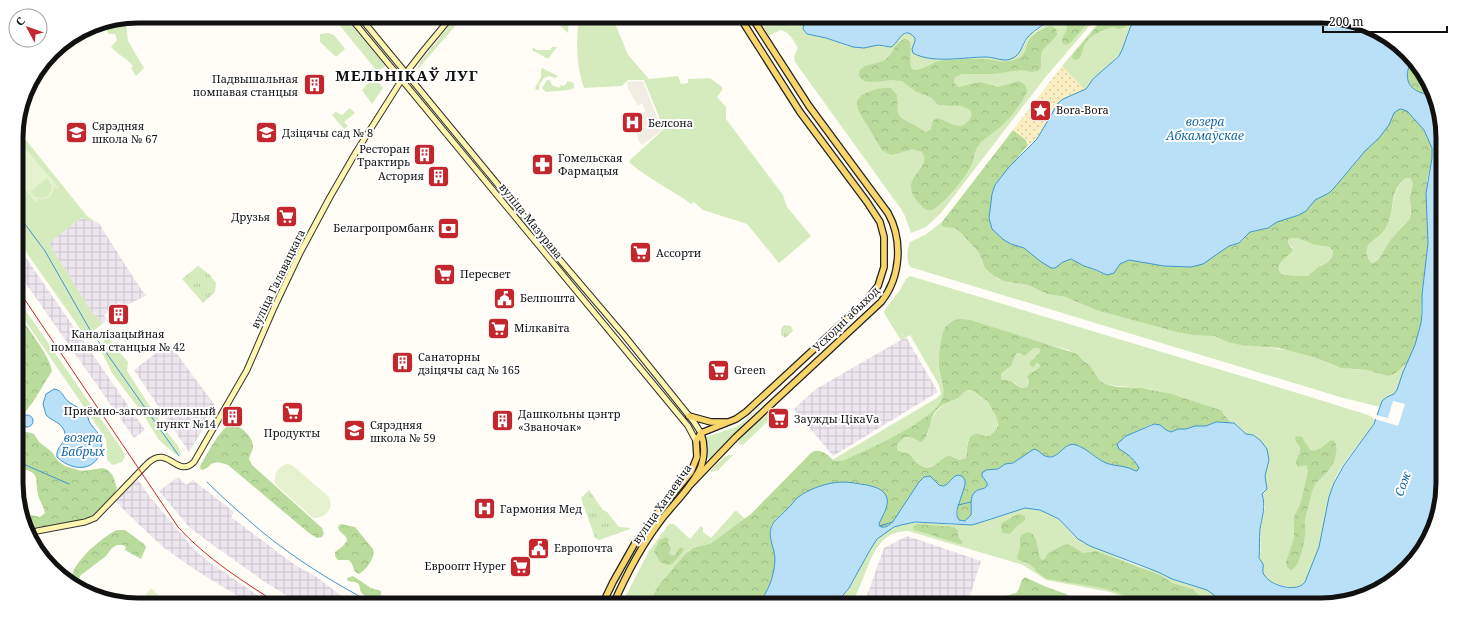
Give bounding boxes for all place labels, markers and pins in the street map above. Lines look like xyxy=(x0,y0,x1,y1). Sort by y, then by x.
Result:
place label: Падвышальная помпавая станцыя xyxy=(193,71,298,99)
building icon: Падвышальная помпавая станцыя xyxy=(301,72,327,98)
place icon: Bora-Bora xyxy=(1028,97,1054,123)
place label: Bora-Bora xyxy=(1056,102,1109,117)
hospital icon: Белсона xyxy=(619,110,645,136)
place label: Белсона xyxy=(648,115,693,130)
place label: Сярэдняя школа № 67 xyxy=(92,118,158,146)
school or university icon: Сярэдняя школа № 67 xyxy=(64,119,90,145)
school or university icon: Дзіцячы сад № 8 xyxy=(254,120,280,146)
place label: Дзіцячы сад № 8 xyxy=(282,125,373,140)
place label: Ресторан Трактирь xyxy=(357,141,410,169)
building icon: Ресторан Трактирь xyxy=(412,142,438,168)
place label: Гомельская Фармацыя xyxy=(558,150,623,178)
pharmacy icon: Гомельская Фармацыя xyxy=(529,151,555,177)
building icon: Астория xyxy=(426,163,452,189)
place label: Астория xyxy=(378,168,424,183)
supermarket icon: Друзья xyxy=(273,204,299,230)
place label: Друзья xyxy=(231,209,270,224)
bank icon: Белагропромбанк xyxy=(436,215,462,241)
place label: Белагропромбанк xyxy=(333,220,434,235)
supermarket icon: Ассорти xyxy=(627,240,653,266)
place label: Ассорти xyxy=(656,245,701,260)
supermarket icon: Пересвет xyxy=(432,261,458,287)
place label: Пересвет xyxy=(460,266,511,281)
public building icon: Белпошта xyxy=(491,285,517,311)
place label: Белпошта xyxy=(520,290,576,305)
building icon: Каналізацыйная помпавая станцыя № 42 xyxy=(105,301,131,327)
supermarket icon: Мілкавіта xyxy=(485,315,511,341)
place label: Мілкавіта xyxy=(514,320,570,335)
place label: Каналізацыйная помпавая станцыя № 42 xyxy=(51,326,185,354)
place label: Санаторны дзіцячы сад № 165 xyxy=(418,349,520,377)
building icon: Санаторны дзіцячы сад № 165 xyxy=(389,350,415,376)
supermarket icon: Green xyxy=(705,357,731,383)
place label: Green xyxy=(734,362,766,377)
supermarket icon: Продукты xyxy=(279,400,305,426)
place label: Приёмно-заготовительный пункт №14 xyxy=(64,403,216,431)
building icon: Приёмно-заготовительный пункт №14 xyxy=(219,404,245,430)
place label: Дашкольны цэнтр «Званочак» xyxy=(518,406,620,434)
supermarket icon: Заужды ЦікаVа xyxy=(766,406,792,432)
building icon: Дашкольны цэнтр «Званочак» xyxy=(489,407,515,433)
place label: Заужды ЦікаVа xyxy=(794,411,879,426)
place label: Сярэдняя школа № 59 xyxy=(370,417,436,445)
school or university icon: Сярэдняя школа № 59 xyxy=(342,418,368,444)
place label: Продукты xyxy=(264,425,320,440)
hospital icon: Гармония Мед xyxy=(472,496,498,522)
place label: Гармония Мед xyxy=(500,501,582,516)
public building icon: Европочта xyxy=(525,535,551,561)
place label: Европочта xyxy=(554,540,613,555)
supermarket icon: Евроопт Hyper xyxy=(508,553,534,579)
place label: Евроопт Hyper xyxy=(425,558,507,573)

